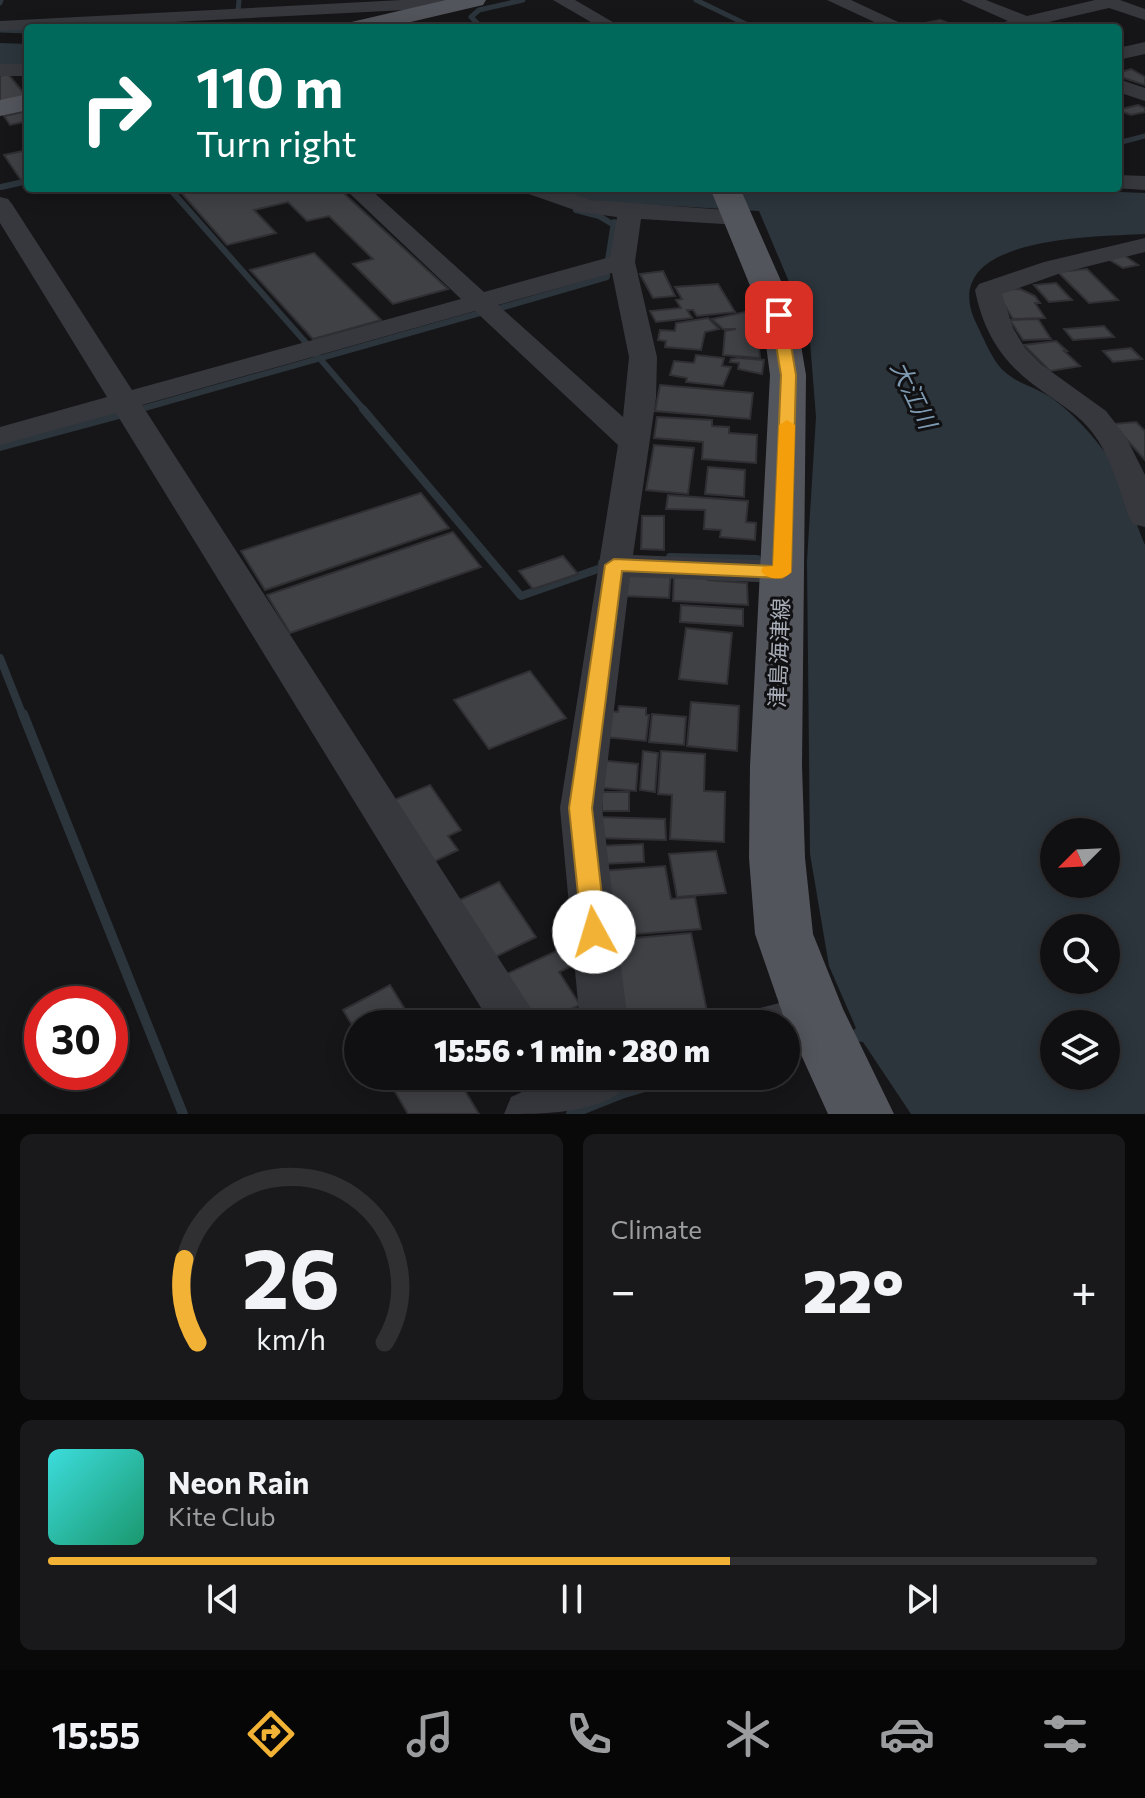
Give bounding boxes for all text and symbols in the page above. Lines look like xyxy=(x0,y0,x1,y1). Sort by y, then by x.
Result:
text: 110 m xyxy=(196,51,343,120)
icon: right xyxy=(64,56,168,160)
text: Turn right xyxy=(196,120,357,164)
pin xyxy=(745,281,813,349)
icon: arrive xyxy=(757,293,801,337)
water label: 大江川 xyxy=(886,356,944,436)
street label: 津島海津線 xyxy=(763,598,794,708)
north arrow xyxy=(1040,818,1120,898)
map controls xyxy=(1040,818,1120,1090)
position arrow xyxy=(552,890,636,974)
button: search xyxy=(1040,914,1120,994)
speed limit sign: 30 xyxy=(24,986,128,1090)
button: layers xyxy=(1040,1010,1120,1090)
text: 15:56 · 1 min · 280 m xyxy=(434,1031,710,1068)
text: Climate xyxy=(611,1213,702,1244)
text: 26 xyxy=(242,1224,340,1326)
text: 22° xyxy=(803,1252,904,1325)
text: − xyxy=(611,1262,636,1316)
text: + xyxy=(1071,1262,1097,1316)
text: km/h xyxy=(256,1321,326,1356)
text: Neon Rain xyxy=(168,1463,309,1500)
text: Kite Club xyxy=(168,1500,276,1531)
icon: previous xyxy=(201,1577,245,1621)
icon: pause xyxy=(550,1577,594,1621)
icon: next xyxy=(900,1577,944,1621)
icon: directions xyxy=(243,1706,299,1762)
icon: music xyxy=(402,1706,458,1762)
icon: phone xyxy=(561,1706,617,1762)
icon: climate xyxy=(720,1706,776,1762)
icon: car xyxy=(879,1706,935,1762)
icon: filters xyxy=(1037,1706,1093,1762)
text: 15:55 xyxy=(51,1712,140,1756)

